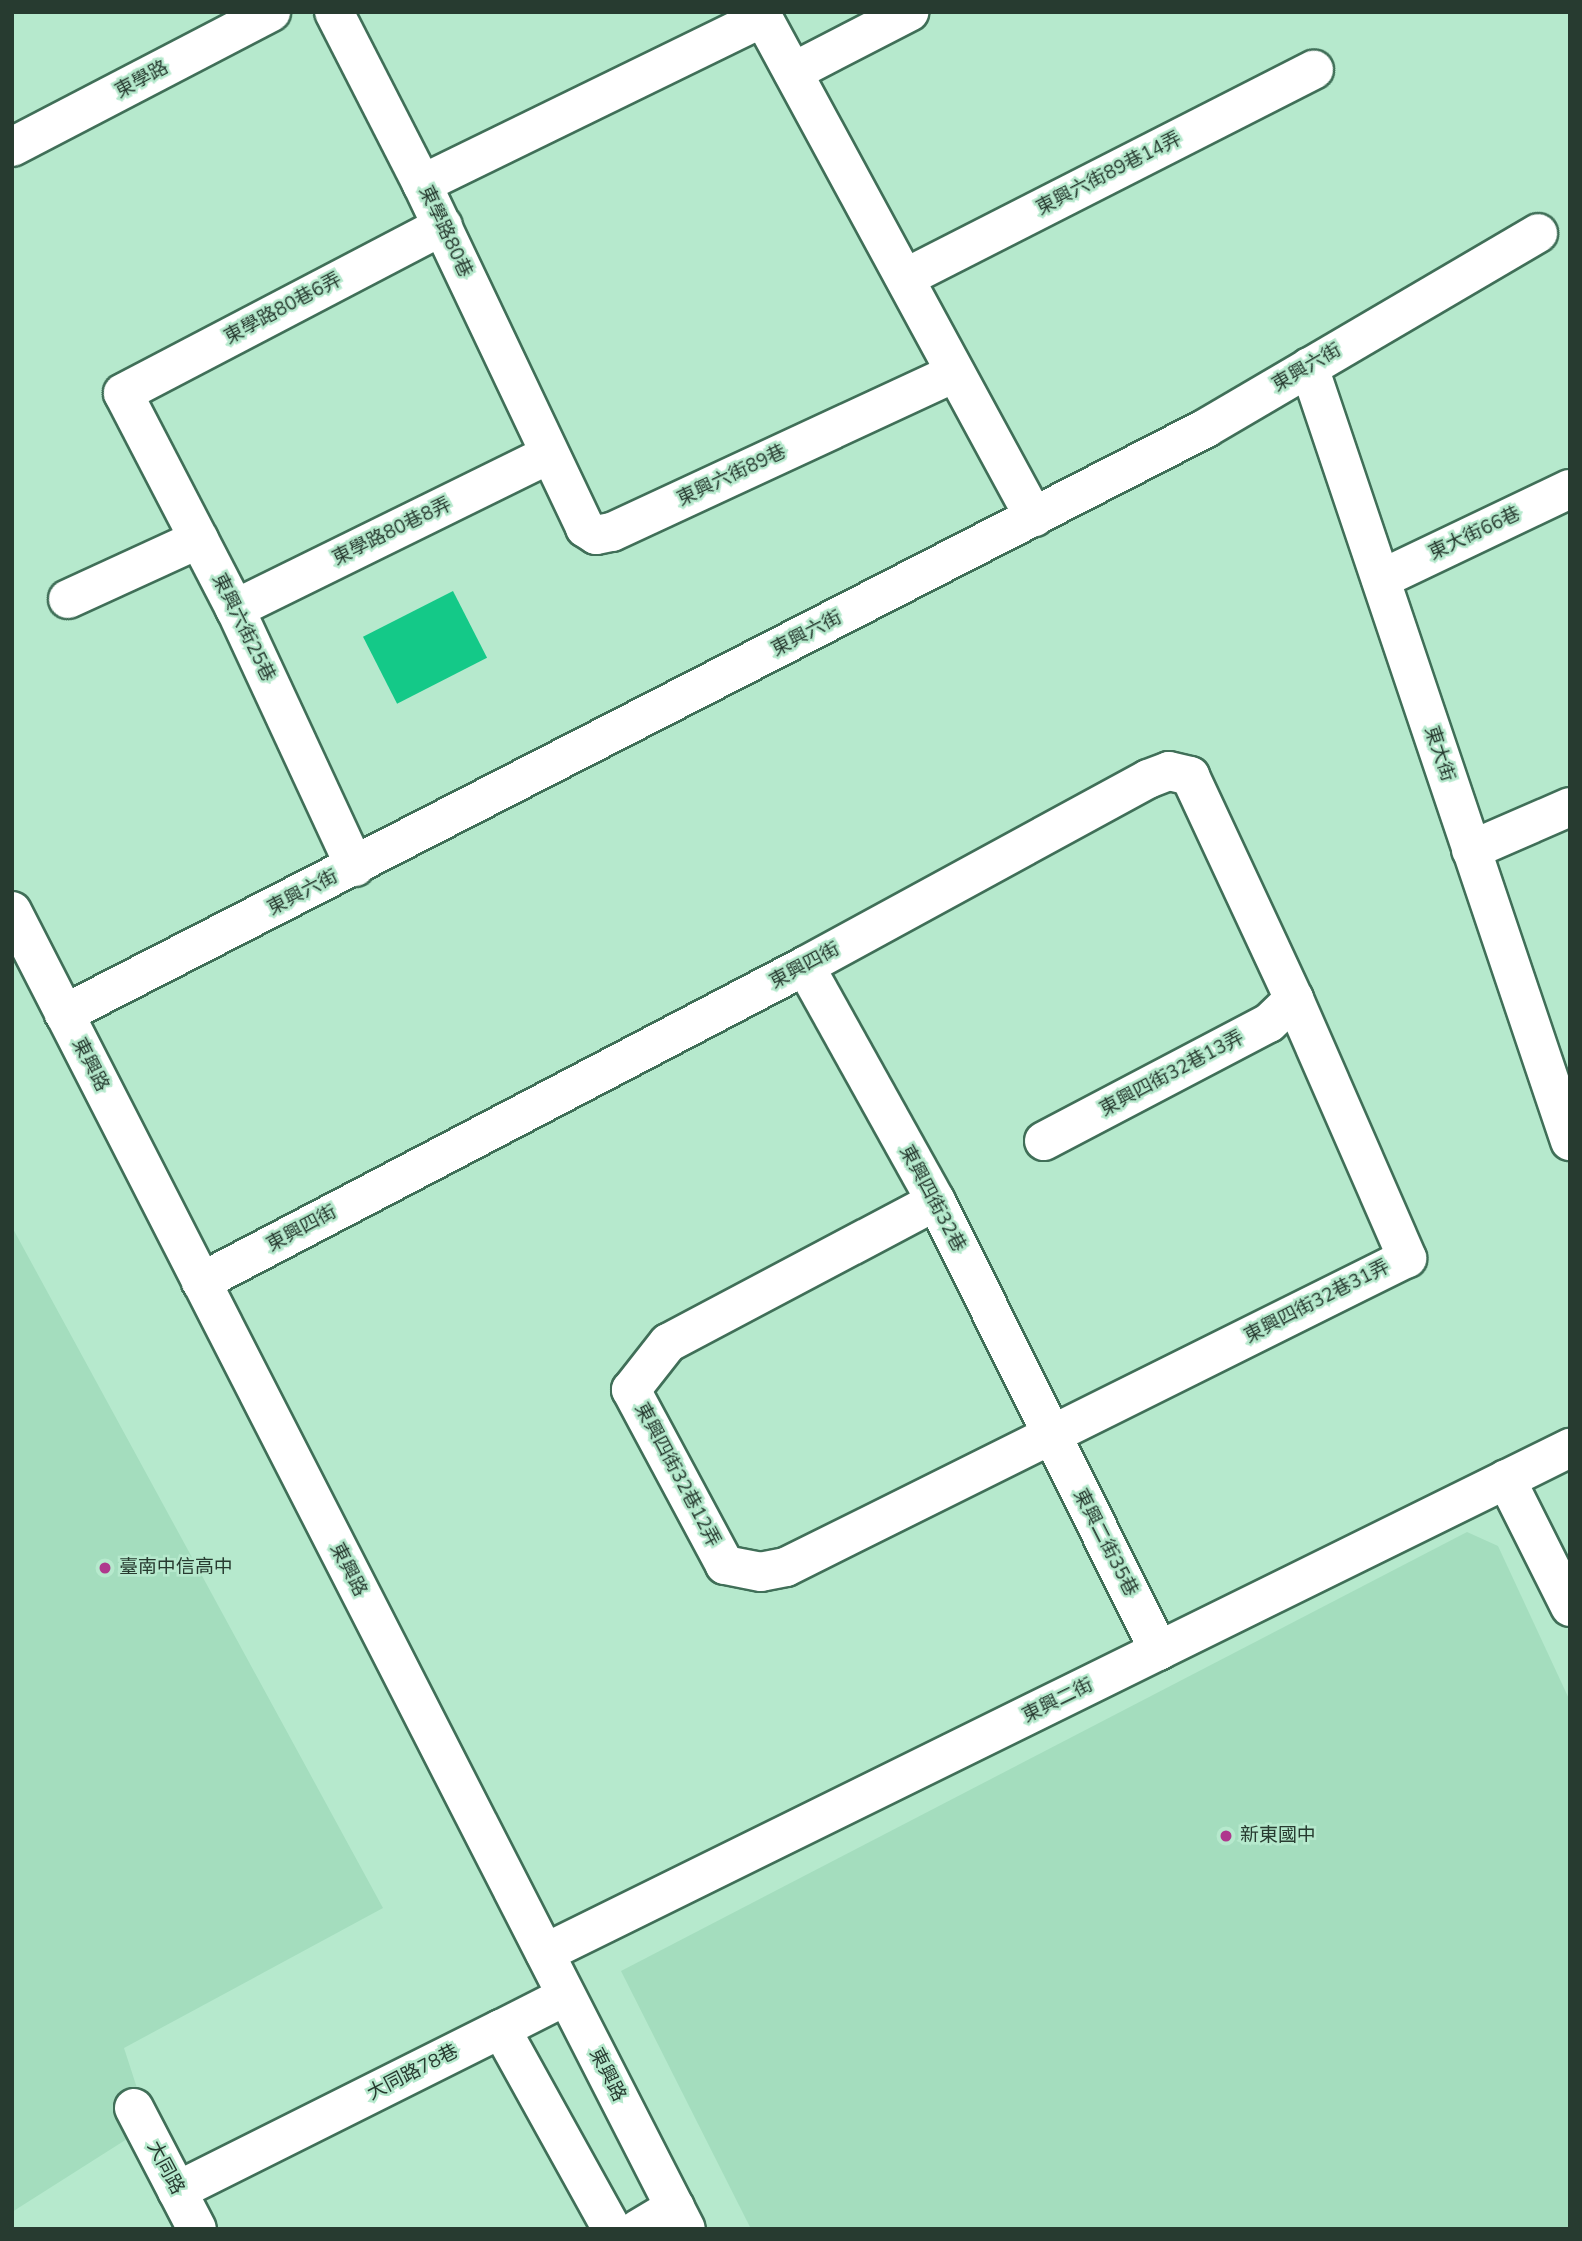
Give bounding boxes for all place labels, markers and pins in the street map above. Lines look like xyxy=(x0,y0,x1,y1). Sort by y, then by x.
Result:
place label: 臺南中信高中 xyxy=(119,1557,233,1579)
marker: 臺南中信高中 xyxy=(97,1560,113,1576)
place label: 新東國中 xyxy=(1240,1825,1316,1847)
marker: 新東國中 xyxy=(1218,1828,1234,1844)

